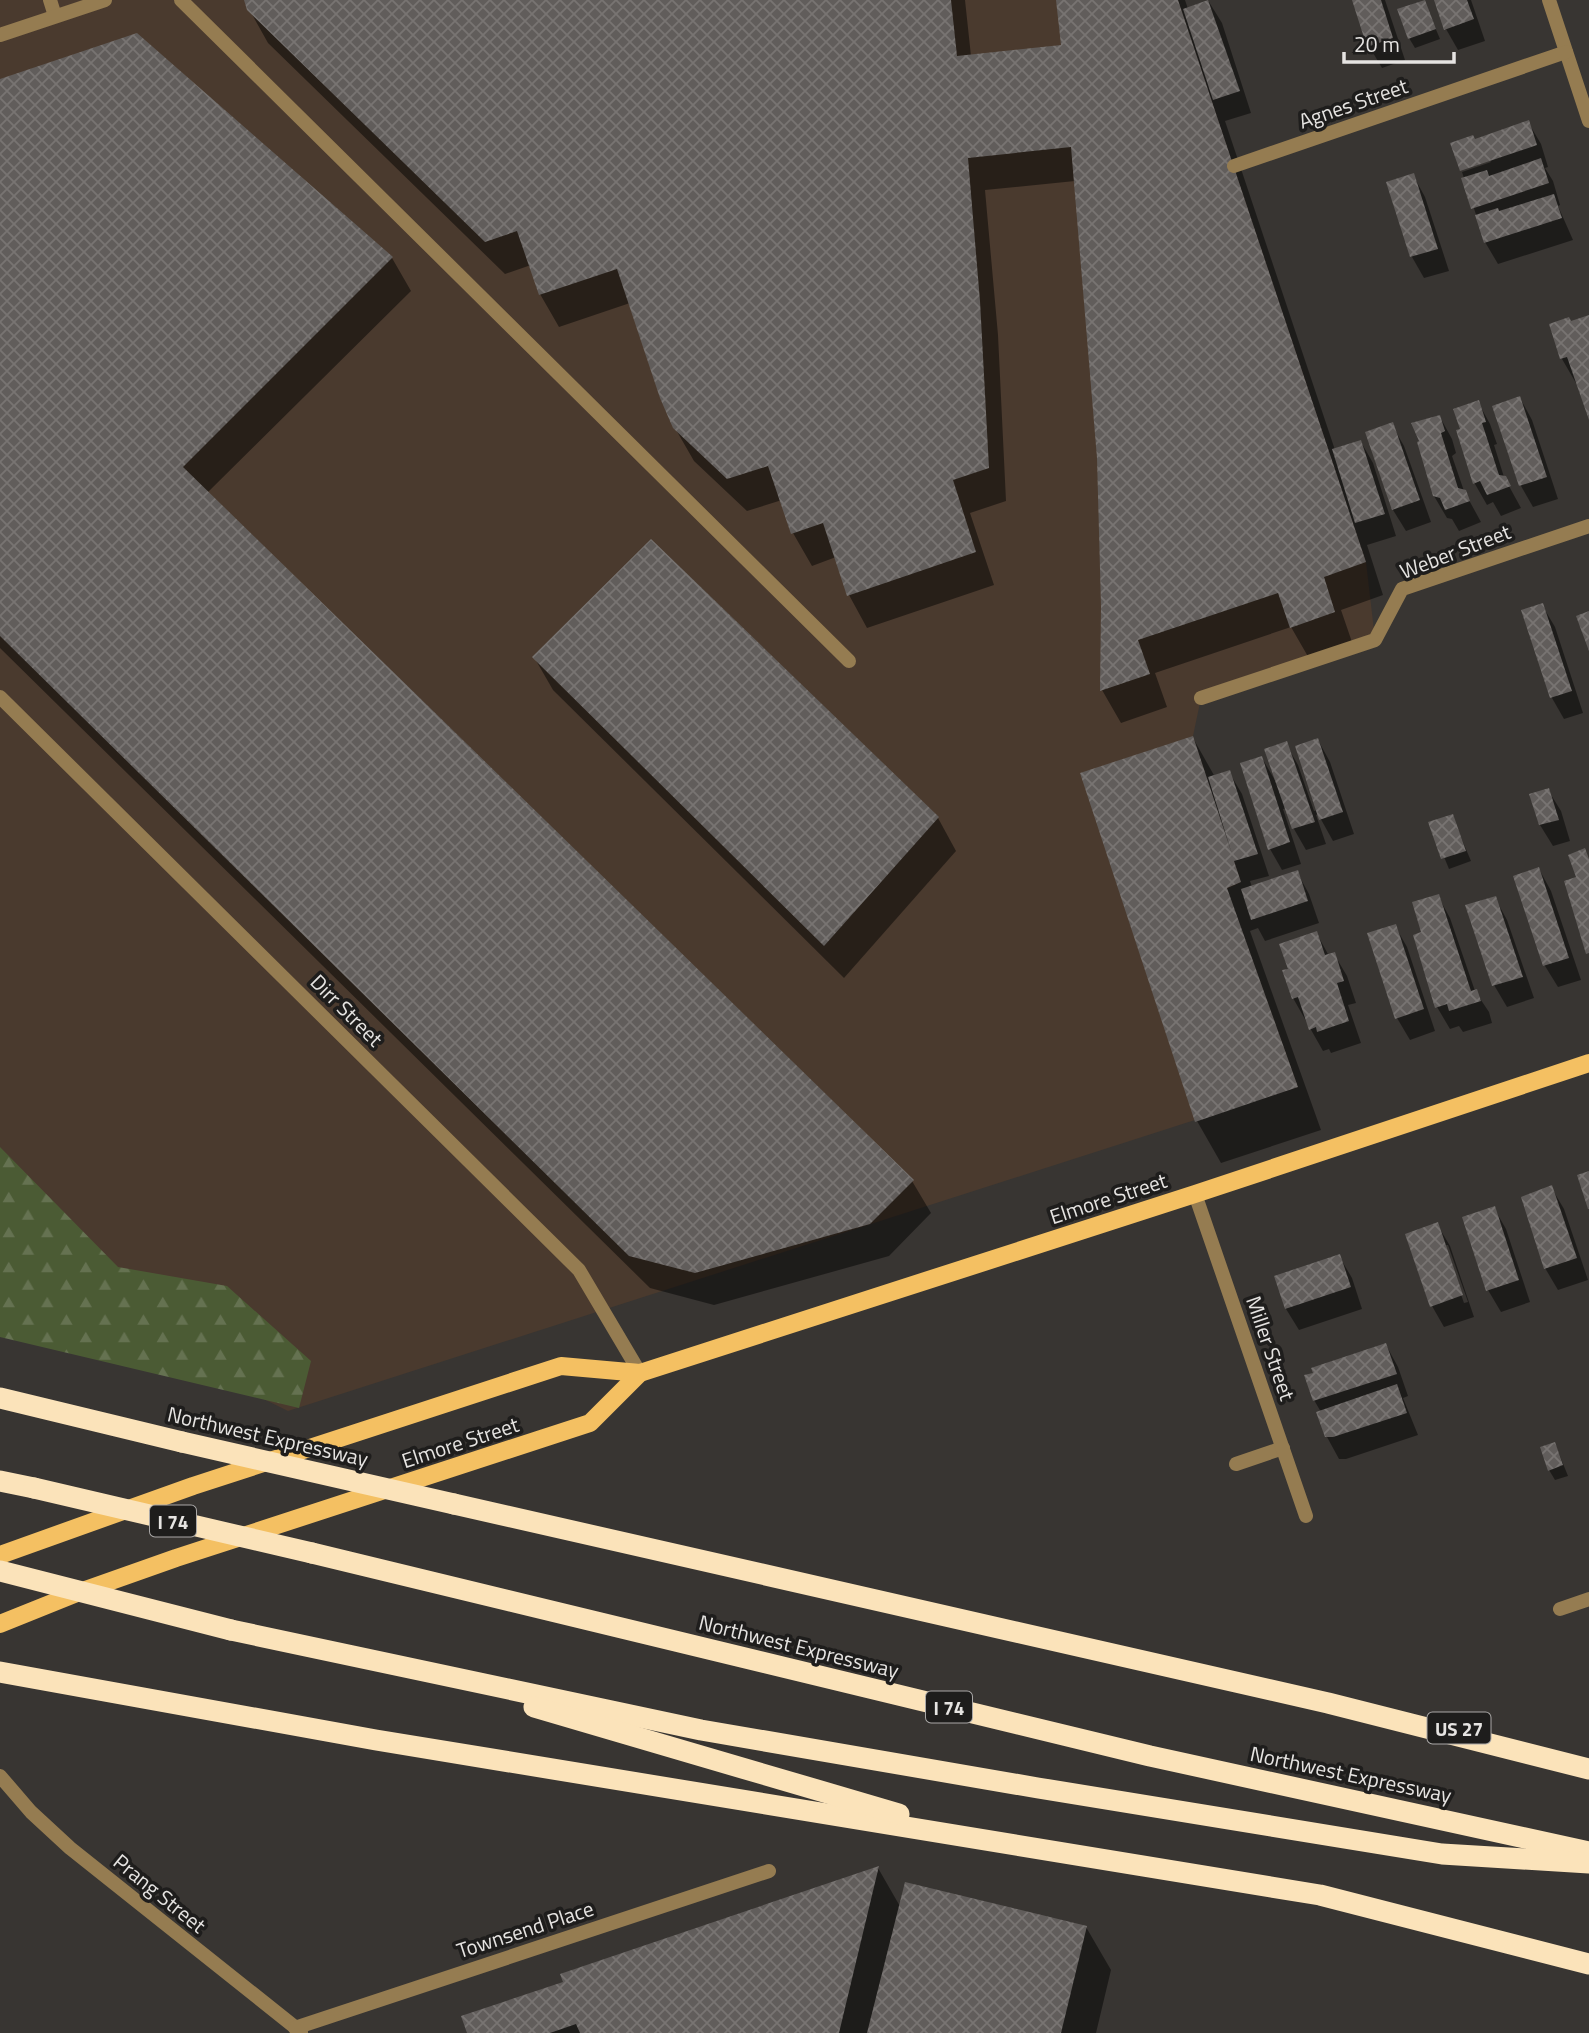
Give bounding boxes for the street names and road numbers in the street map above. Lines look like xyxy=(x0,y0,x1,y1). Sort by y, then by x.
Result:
street label: Agnes Street xyxy=(1294,69,1412,137)
street label: Weber Street xyxy=(1395,515,1516,587)
street label: Dirr Street xyxy=(303,966,391,1054)
street label: Elmore Street xyxy=(1045,1164,1171,1232)
street label: Miller Street xyxy=(1238,1291,1304,1405)
street label: Northwest Expressway xyxy=(165,1397,371,1475)
street label: Elmore Street xyxy=(397,1408,523,1476)
road number: I 74 xyxy=(150,1506,196,1536)
street label: Northwest Expressway xyxy=(696,1606,902,1686)
road number: I 74 xyxy=(926,1692,972,1722)
road number: US 27 xyxy=(1428,1712,1490,1744)
street label: Northwest Expressway xyxy=(1247,1737,1455,1811)
street label: Prang Street xyxy=(107,1846,214,1941)
street label: Townsend Place xyxy=(452,1892,598,1966)

